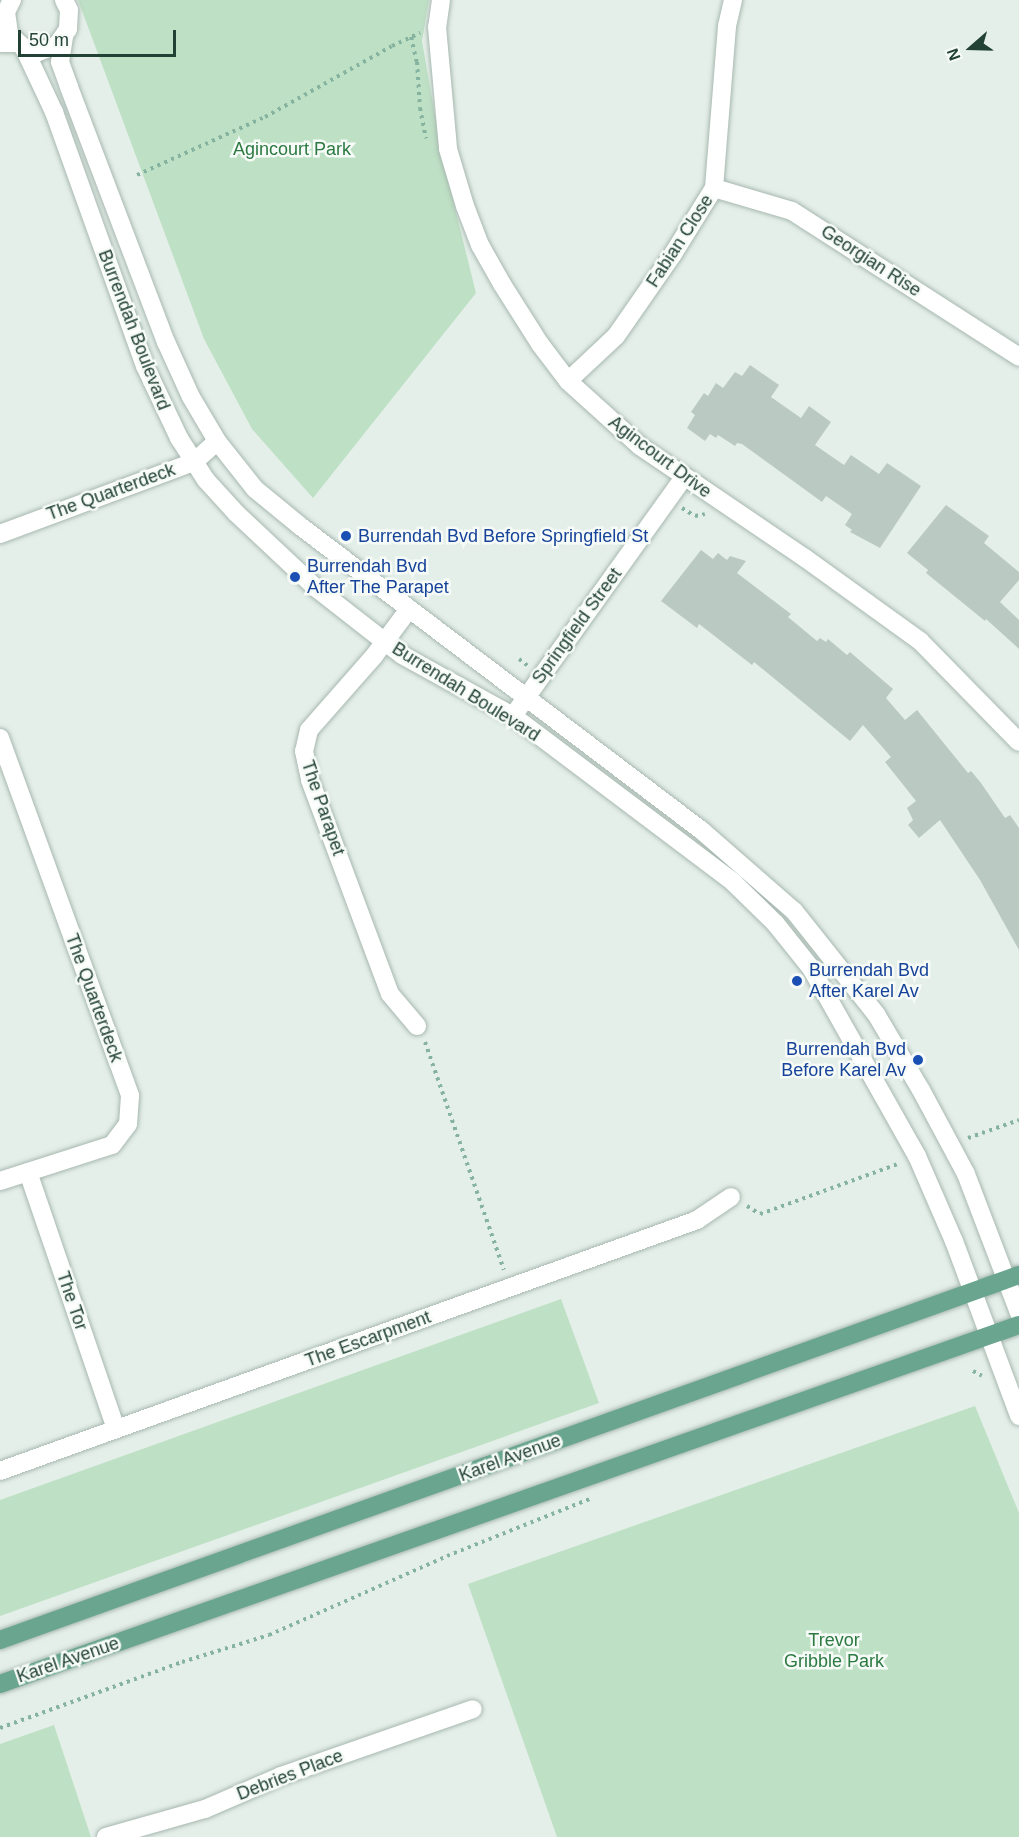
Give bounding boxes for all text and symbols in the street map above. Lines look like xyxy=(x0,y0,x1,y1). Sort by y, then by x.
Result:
scale bar xyxy=(21,18,178,56)
north arrow xyxy=(941,18,1001,78)
text: 50 m xyxy=(29,30,69,50)
text: N xyxy=(944,46,964,63)
park label: Agincourt Park xyxy=(233,138,351,160)
street label: Fabian Close xyxy=(642,191,718,291)
street label: Georgian Rise xyxy=(817,221,925,301)
street label: Burrendah Boulevard xyxy=(93,247,175,413)
street label: Agincourt Drive xyxy=(604,411,716,503)
street label: The Quarterdeck xyxy=(44,459,178,525)
place label: Burrendah Bvd Before Springfield St xyxy=(358,525,648,547)
marker: Burrendah Bvd Before Springfield St xyxy=(339,529,353,543)
place label: Burrendah Bvd After The Parapet xyxy=(307,556,449,598)
street label: Springfield Street xyxy=(528,564,626,688)
marker: Burrendah Bvd After The Parapet xyxy=(288,570,302,584)
street label: Burrendah Boulevard xyxy=(388,638,544,746)
street label: The Parapet xyxy=(297,758,349,858)
street label: The Quarterdeck xyxy=(61,931,127,1065)
place label: Burrendah Bvd After Karel Av xyxy=(809,960,929,1002)
marker: Burrendah Bvd After Karel Av xyxy=(790,974,804,988)
place label: Burrendah Bvd Before Karel Av xyxy=(780,1039,906,1082)
marker: Burrendah Bvd Before Karel Av xyxy=(911,1053,925,1067)
street label: The Tor xyxy=(52,1269,92,1333)
street label: The Escarpment xyxy=(302,1306,434,1372)
street label: Karel Avenue xyxy=(456,1429,564,1487)
park label: Trevor Gribble Park xyxy=(784,1630,884,1672)
street label: Karel Avenue xyxy=(14,1632,122,1688)
street label: Debries Place xyxy=(234,1745,346,1805)

